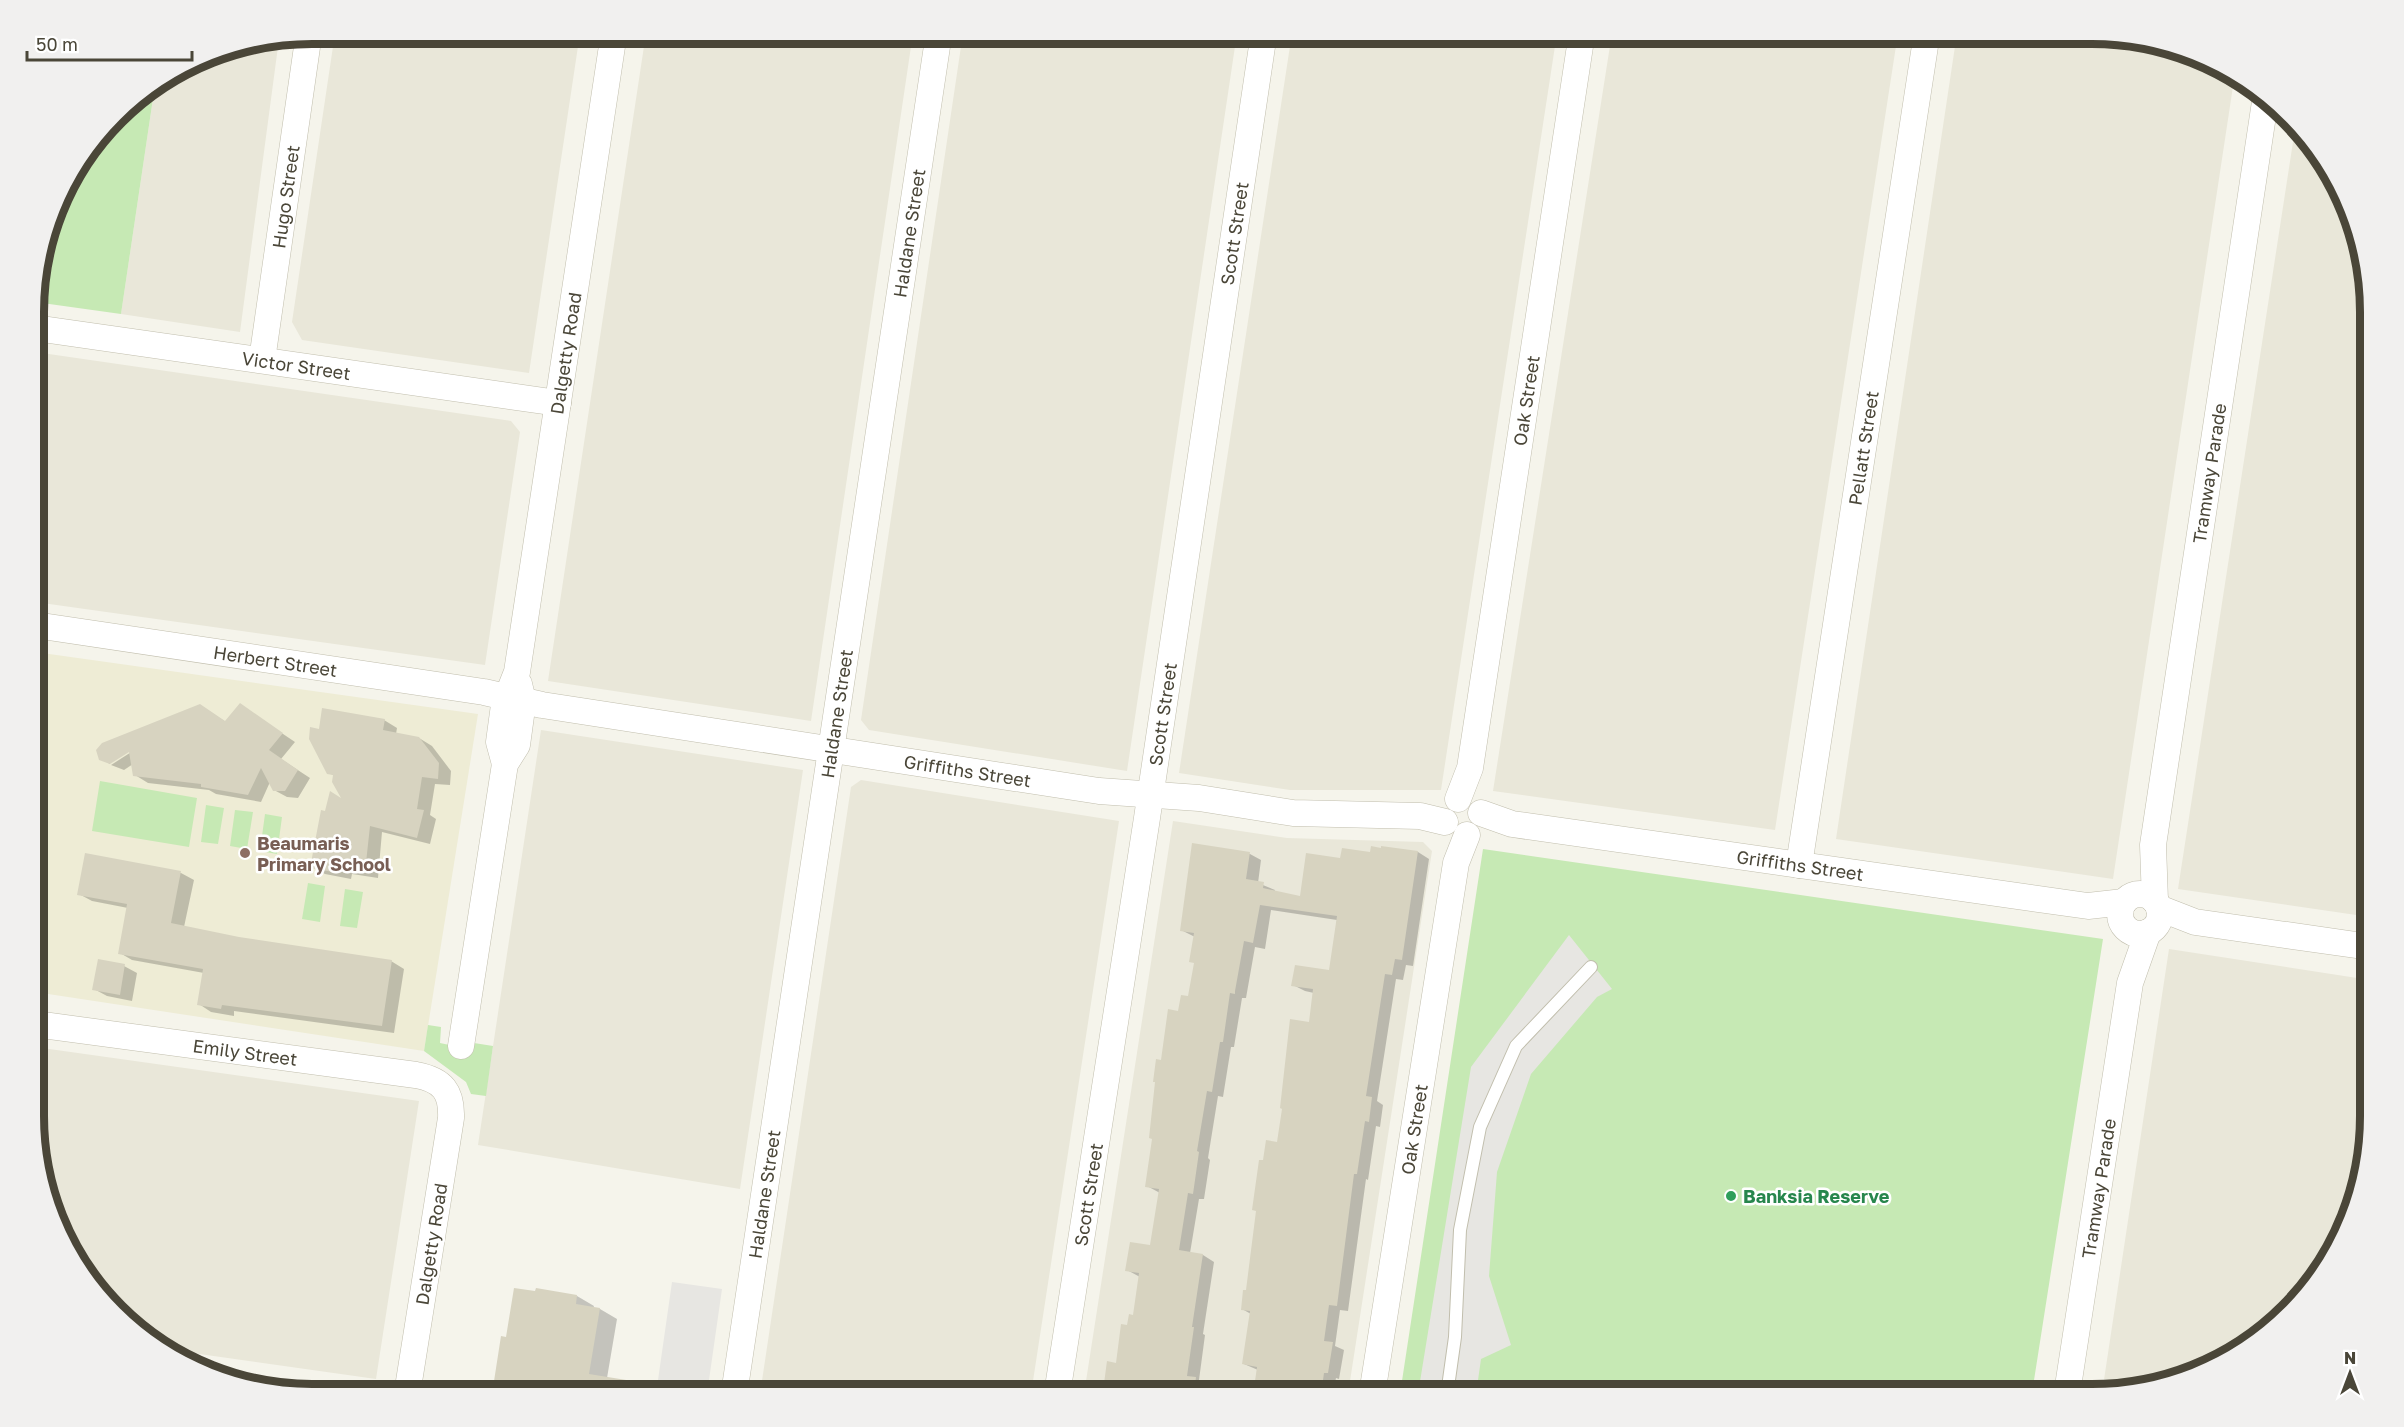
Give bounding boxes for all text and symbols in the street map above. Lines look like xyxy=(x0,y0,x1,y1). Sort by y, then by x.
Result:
scale bar xyxy=(27,24,192,62)
text: 50 m xyxy=(36,33,78,55)
street label: Hugo Street xyxy=(267,143,304,250)
street label: Haldane Street xyxy=(888,167,929,299)
street label: Scott Street xyxy=(1216,180,1253,287)
street label: Dalgetty Road xyxy=(545,291,586,416)
street label: Victor Street xyxy=(241,347,352,384)
street label: Oak Street xyxy=(1508,354,1544,447)
street label: Pellatt Street xyxy=(1844,389,1883,507)
street label: Tramway Parade xyxy=(2188,402,2230,545)
street label: Herbert Street xyxy=(212,641,339,681)
street label: Haldane Street xyxy=(816,648,857,780)
street label: Scott Street xyxy=(1144,661,1181,767)
street label: Griffiths Street xyxy=(902,750,1033,791)
place label: Beaumaris Primary School xyxy=(257,832,391,875)
street label: Griffiths Street xyxy=(1735,845,1865,885)
marker: Beaumaris Primary School xyxy=(238,846,252,860)
street label: Emily Street xyxy=(192,1034,299,1070)
street label: Oak Street xyxy=(1396,1082,1432,1176)
street label: Tramway Parade xyxy=(2077,1117,2120,1260)
street label: Haldane Street xyxy=(744,1128,785,1260)
street label: Scott Street xyxy=(1069,1141,1107,1248)
street label: Dalgetty Road xyxy=(411,1181,451,1307)
place label: Banksia Reserve xyxy=(1743,1185,1890,1207)
marker: Banksia Reserve xyxy=(1724,1189,1738,1203)
north arrow xyxy=(2320,1343,2380,1403)
text: N xyxy=(2344,1348,2356,1368)

